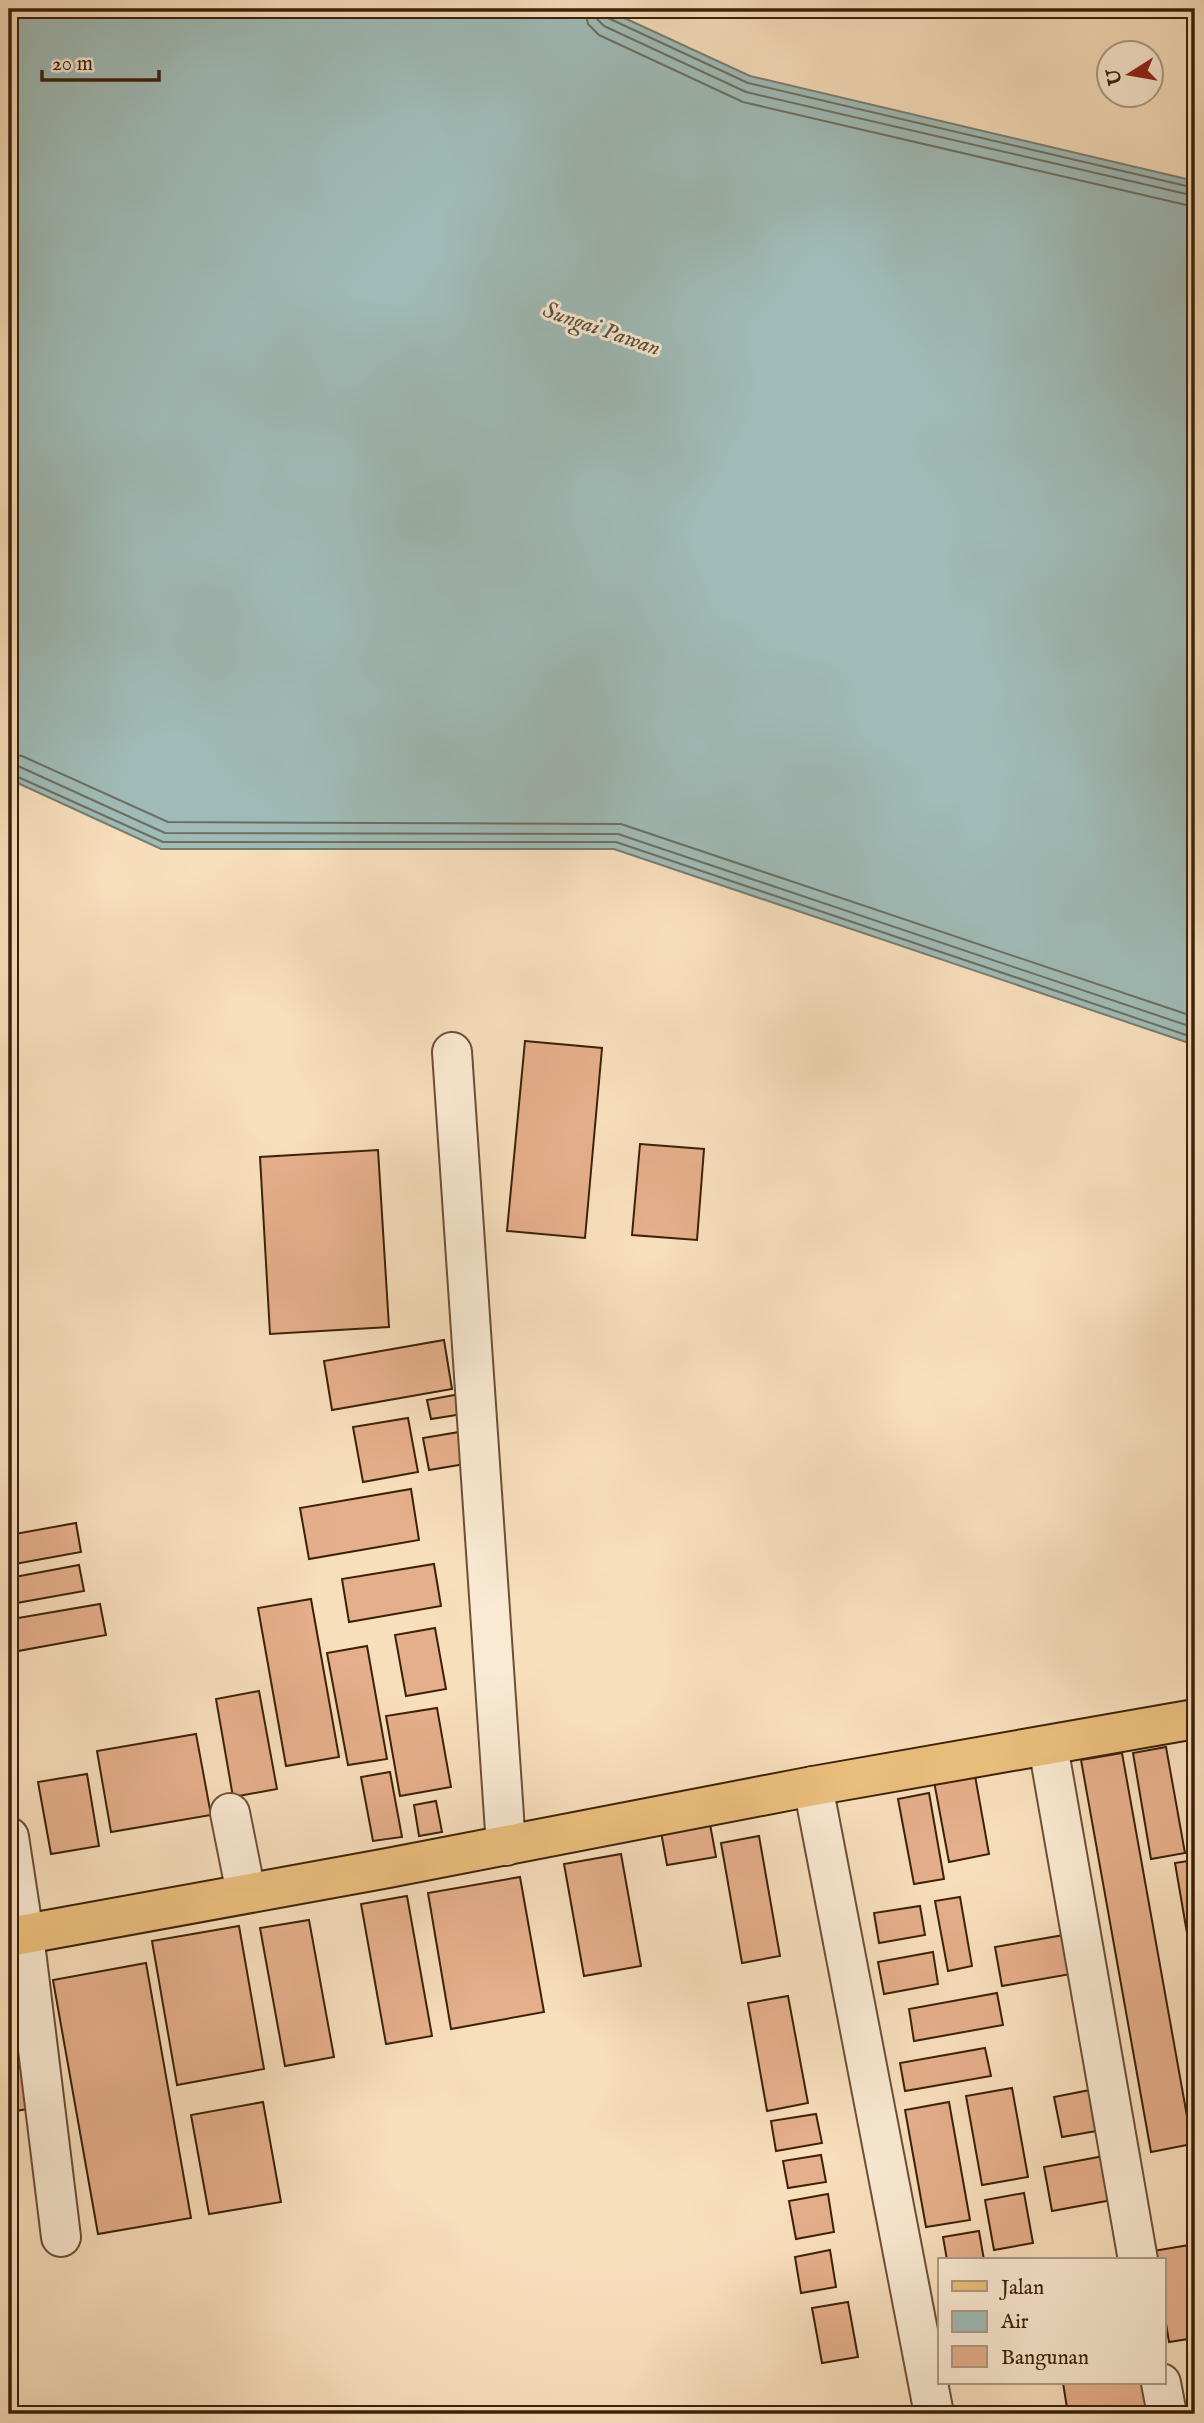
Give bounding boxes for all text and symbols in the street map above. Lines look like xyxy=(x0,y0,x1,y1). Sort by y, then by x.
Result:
scale bar xyxy=(42,38,159,82)
north arrow xyxy=(1096,38,1166,108)
text: 20 m xyxy=(52,51,93,78)
text: U xyxy=(1102,66,1129,88)
water label: Sungai Pawan xyxy=(539,296,664,364)
legend xyxy=(938,2258,1166,2384)
text: Jalan xyxy=(999,2275,1044,2302)
text: Air xyxy=(1000,2309,1029,2336)
text: Bangunan xyxy=(1001,2345,1089,2372)

